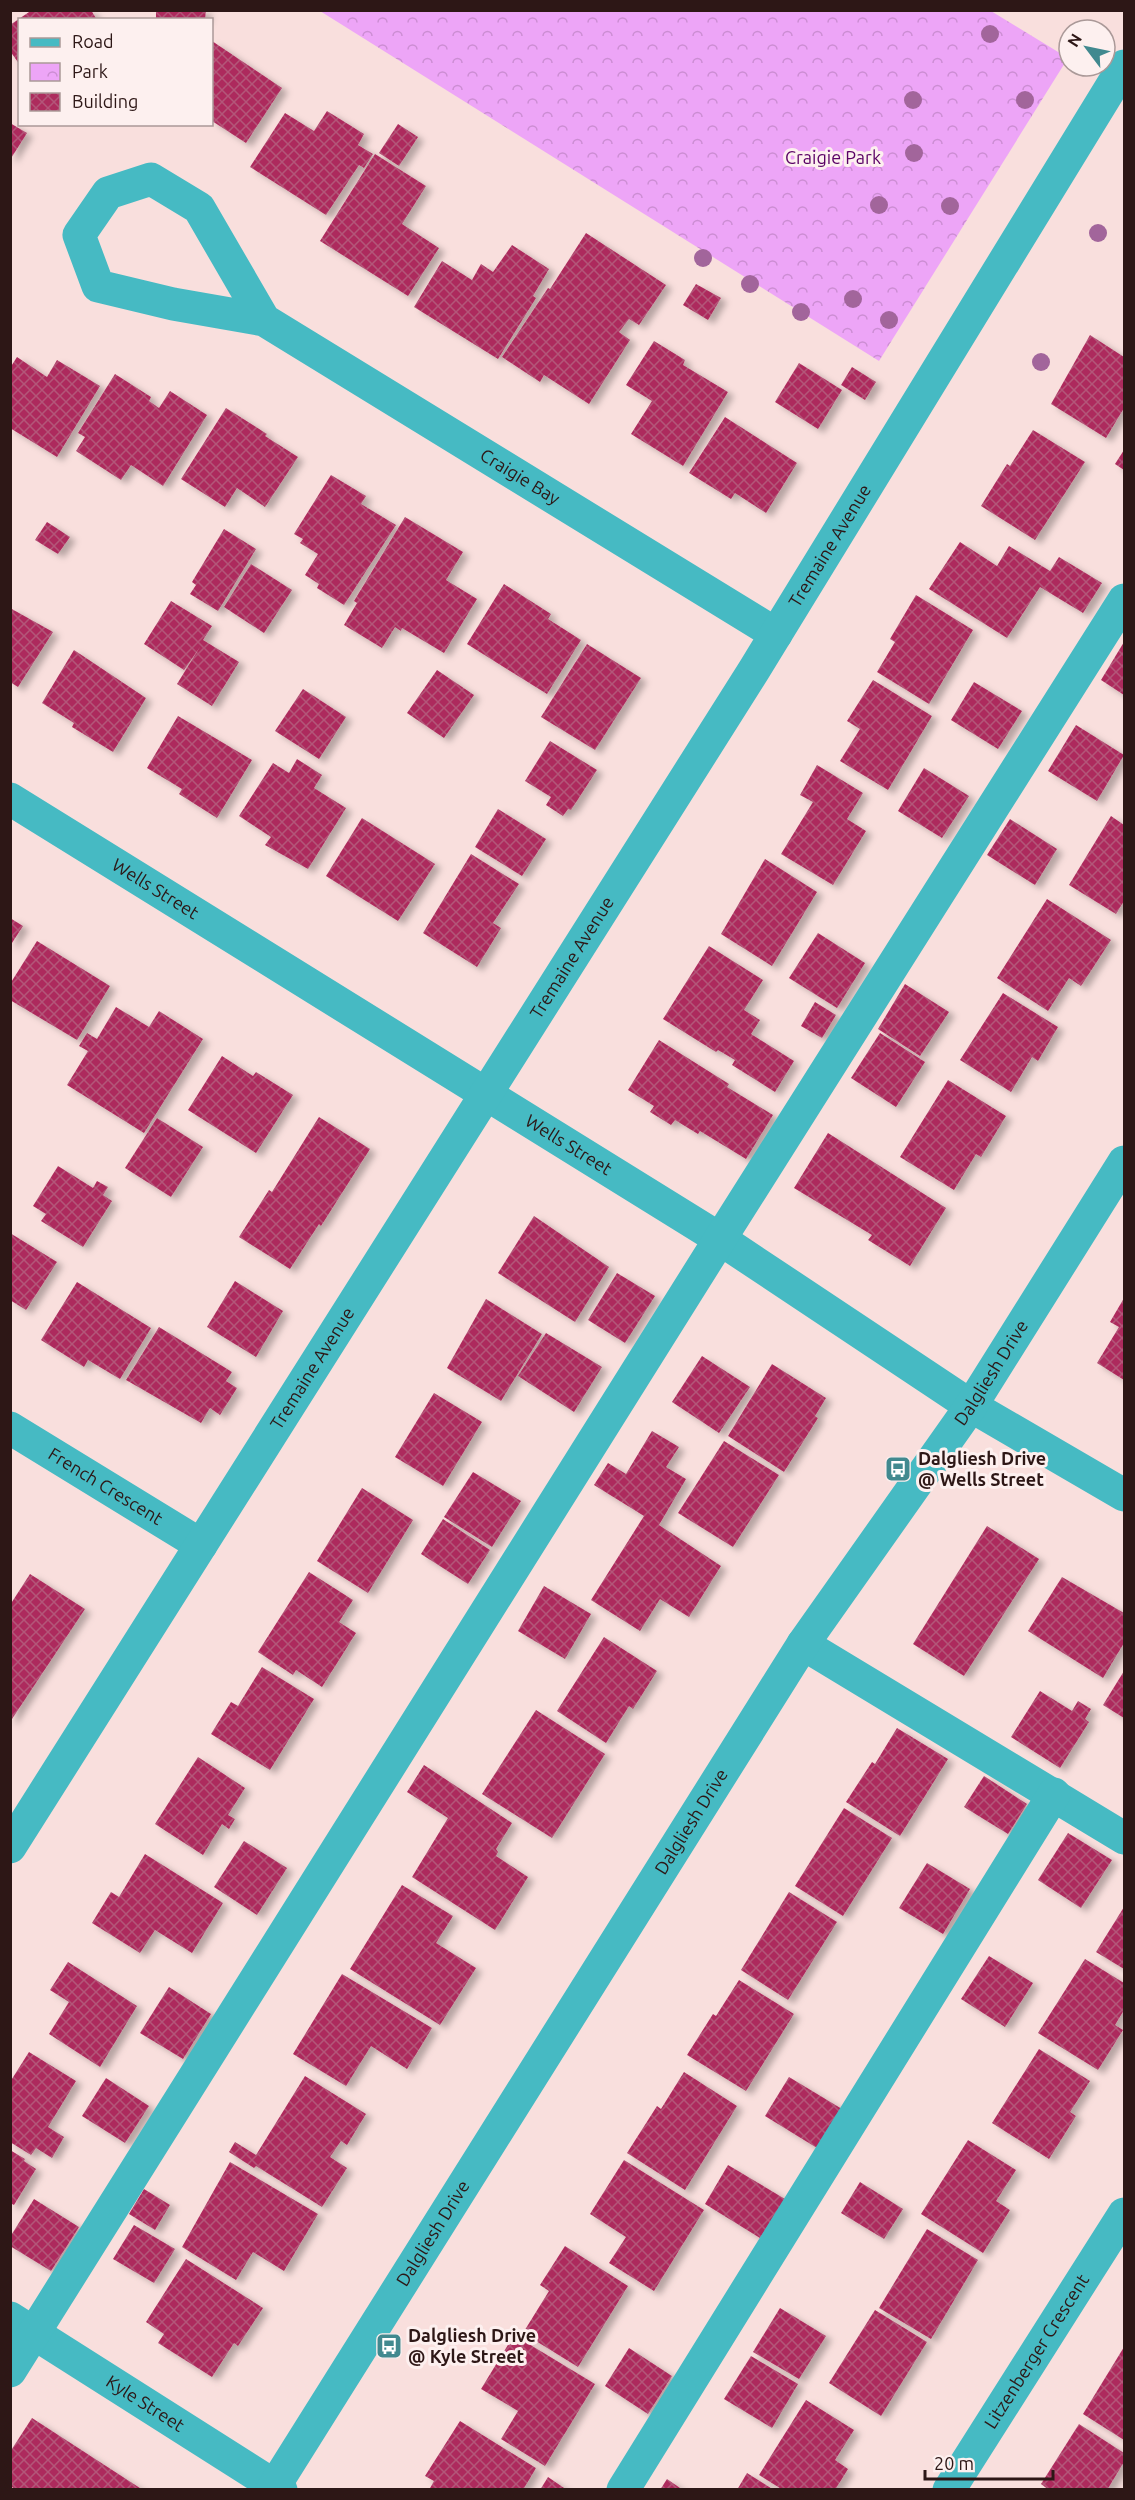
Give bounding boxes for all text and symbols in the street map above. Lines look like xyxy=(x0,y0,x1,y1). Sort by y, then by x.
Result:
legend xyxy=(18,18,213,126)
north arrow xyxy=(1057,18,1117,78)
text: N xyxy=(1063,30,1085,50)
text: Road xyxy=(72,31,114,51)
text: Park xyxy=(72,61,108,81)
text: Building xyxy=(72,91,138,111)
park label: Craigie Park xyxy=(785,147,881,167)
street label: Craigie Bay xyxy=(477,444,564,508)
street label: Tremaine Avenue xyxy=(784,480,874,610)
street label: Wells Street xyxy=(109,854,203,923)
street label: Tremaine Avenue xyxy=(525,893,617,1022)
street label: Wells Street xyxy=(522,1110,616,1179)
street label: Tremaine Avenue xyxy=(266,1303,358,1433)
street label: Dalgliesh Drive xyxy=(950,1316,1031,1429)
street label: French Crescent xyxy=(45,1443,167,1528)
place label: Dalgliesh Drive @ Wells Street xyxy=(918,1448,1046,1489)
bus stop icon: Dalgliesh Drive @ Wells Street xyxy=(883,1454,913,1484)
street label: Dalgliesh Drive xyxy=(650,1765,731,1878)
street label: Dalgliesh Drive xyxy=(392,2176,473,2289)
street label: Litzenberger Crescent xyxy=(980,2270,1092,2432)
place label: Dalgliesh Drive @ Kyle Street xyxy=(408,2325,536,2366)
bus stop icon: Dalgliesh Drive @ Kyle Street xyxy=(374,2331,404,2361)
street label: Kyle Street xyxy=(103,2371,188,2435)
scale bar xyxy=(925,2443,1052,2481)
text: 20 m xyxy=(934,2453,974,2473)

